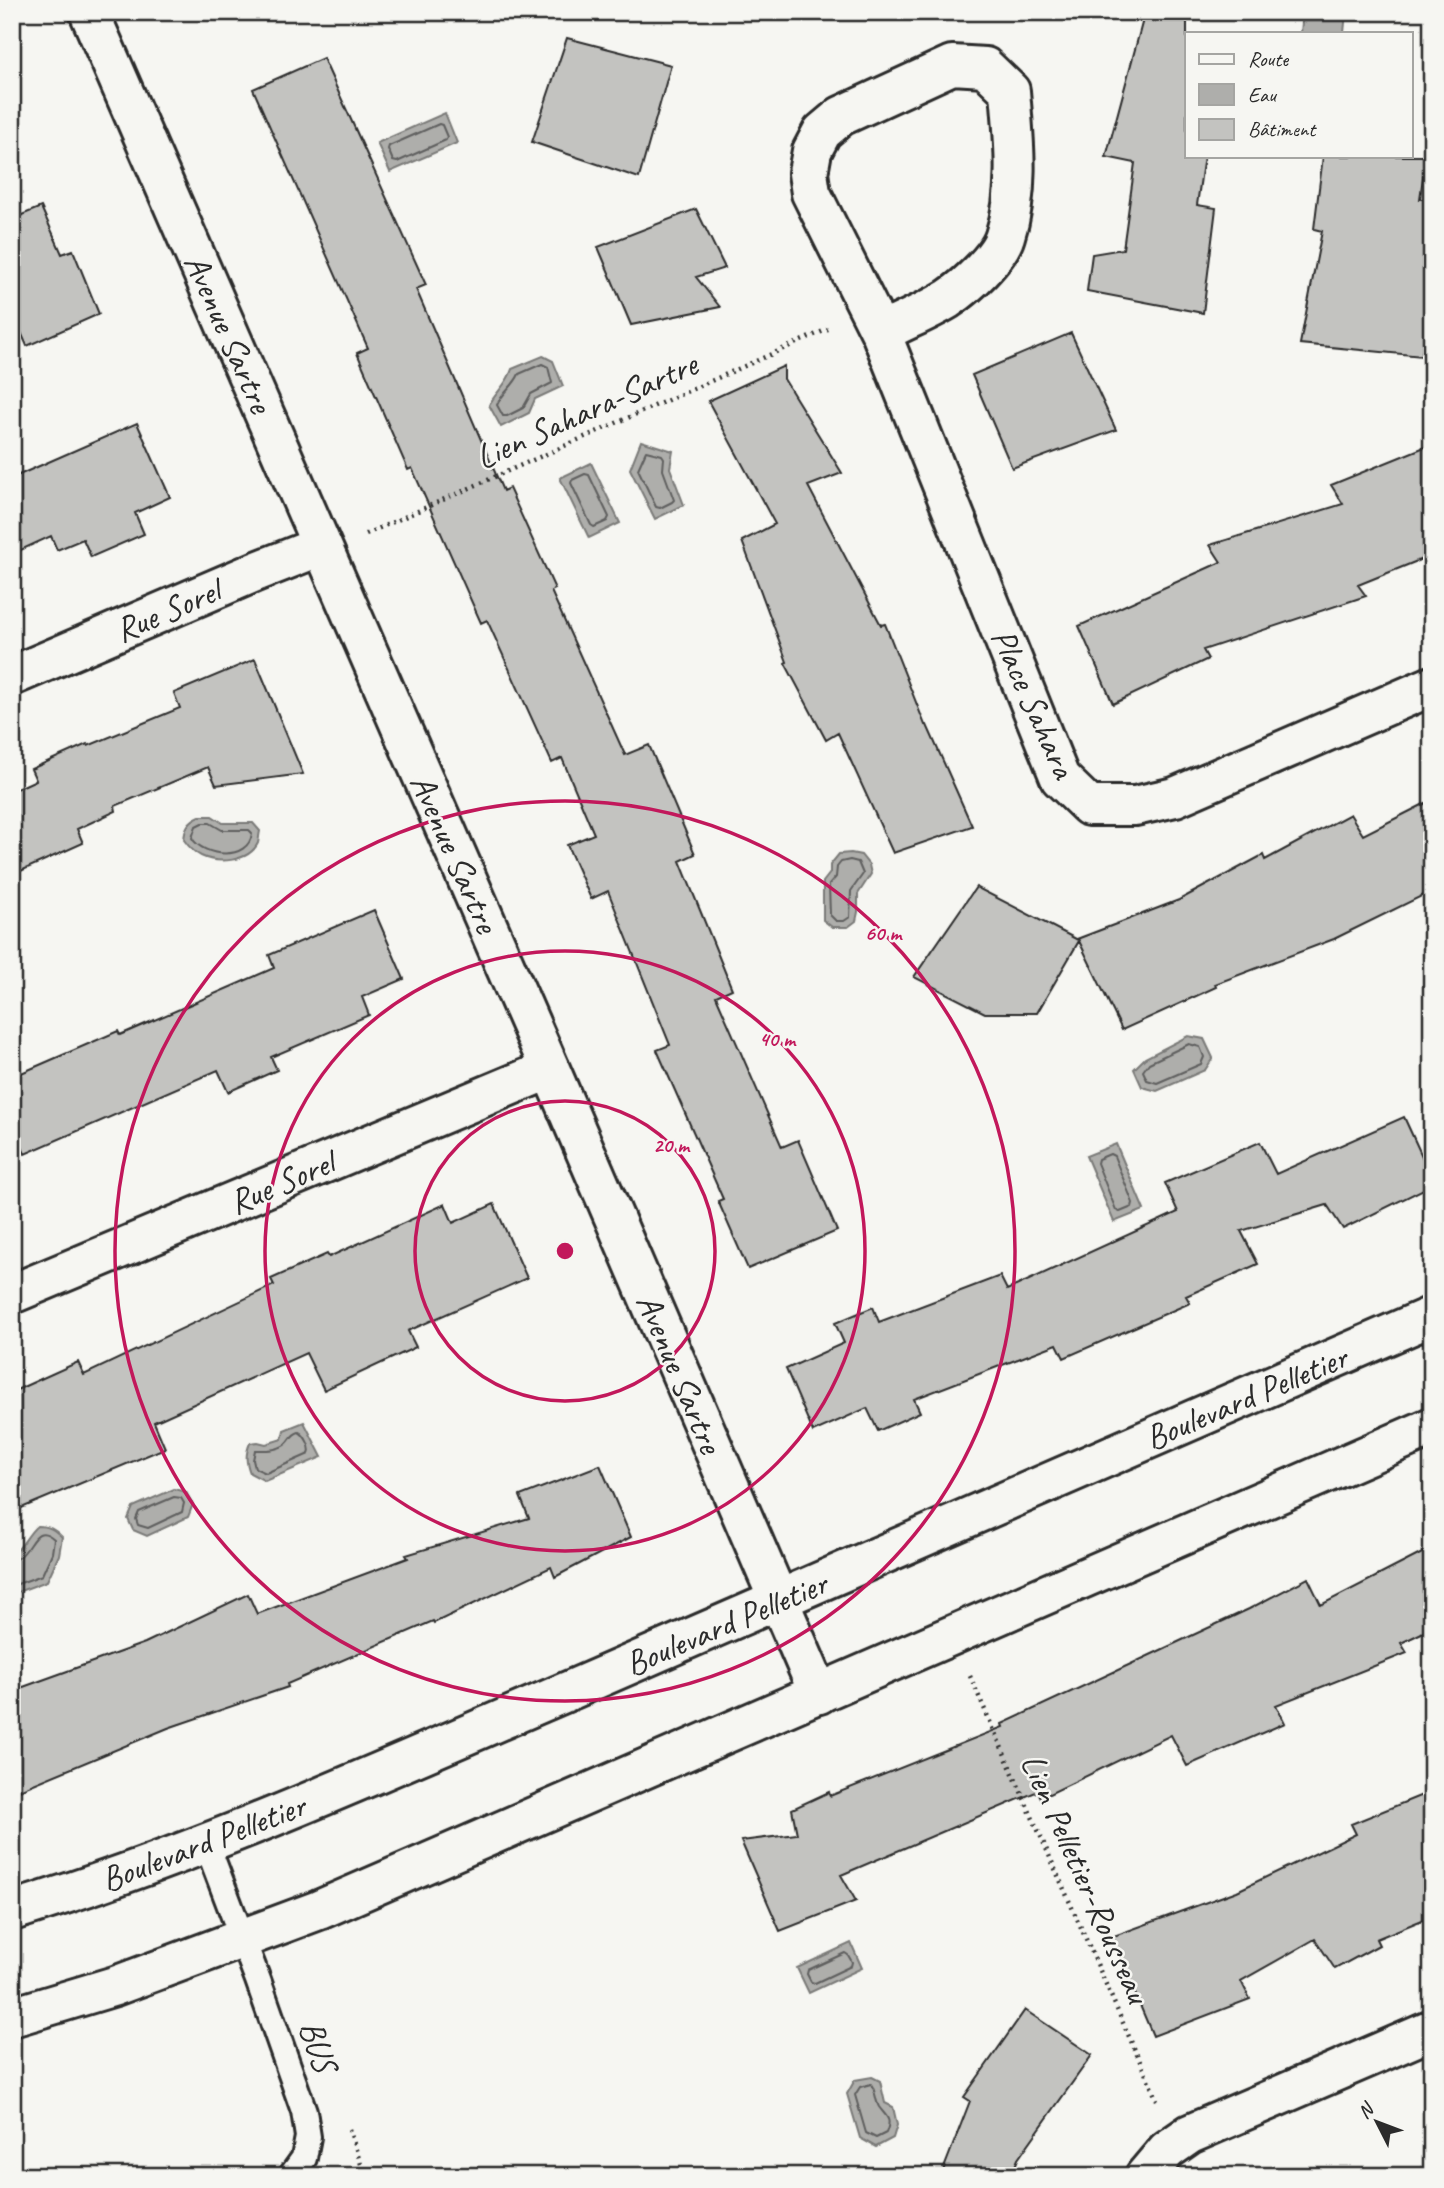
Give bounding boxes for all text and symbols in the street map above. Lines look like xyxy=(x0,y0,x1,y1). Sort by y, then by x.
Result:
legend xyxy=(1185,32,1412,158)
text: Route xyxy=(1248,46,1289,72)
text: Eau xyxy=(1248,82,1277,108)
text: Bâtiment xyxy=(1248,116,1317,142)
street label: Avenue Sartre xyxy=(174,247,285,422)
street label: Lien Sahara-Sartre xyxy=(468,340,707,479)
street label: Rue Sorel xyxy=(108,566,232,653)
street label: Place Sahara xyxy=(981,621,1087,787)
street label: Avenue Sartre xyxy=(400,767,511,942)
text: 60 m xyxy=(865,920,903,946)
text: 40 m xyxy=(759,1026,797,1052)
text: 20 m xyxy=(653,1132,691,1158)
street label: Rue Sorel xyxy=(222,1138,346,1225)
centre of rings xyxy=(553,1239,577,1263)
street label: Avenue Sartre xyxy=(626,1287,734,1462)
street label: Boulevard Pelletier xyxy=(1138,1334,1356,1460)
street label: Boulevard Pelletier xyxy=(618,1560,836,1686)
street label: Lien Pelletier-Rousseau xyxy=(1010,1746,1162,2012)
street label: Boulevard Pelletier xyxy=(94,1782,314,1902)
street label: BUS xyxy=(289,2015,349,2082)
north arrow xyxy=(1342,2086,1412,2156)
text: N xyxy=(1352,2096,1380,2124)

